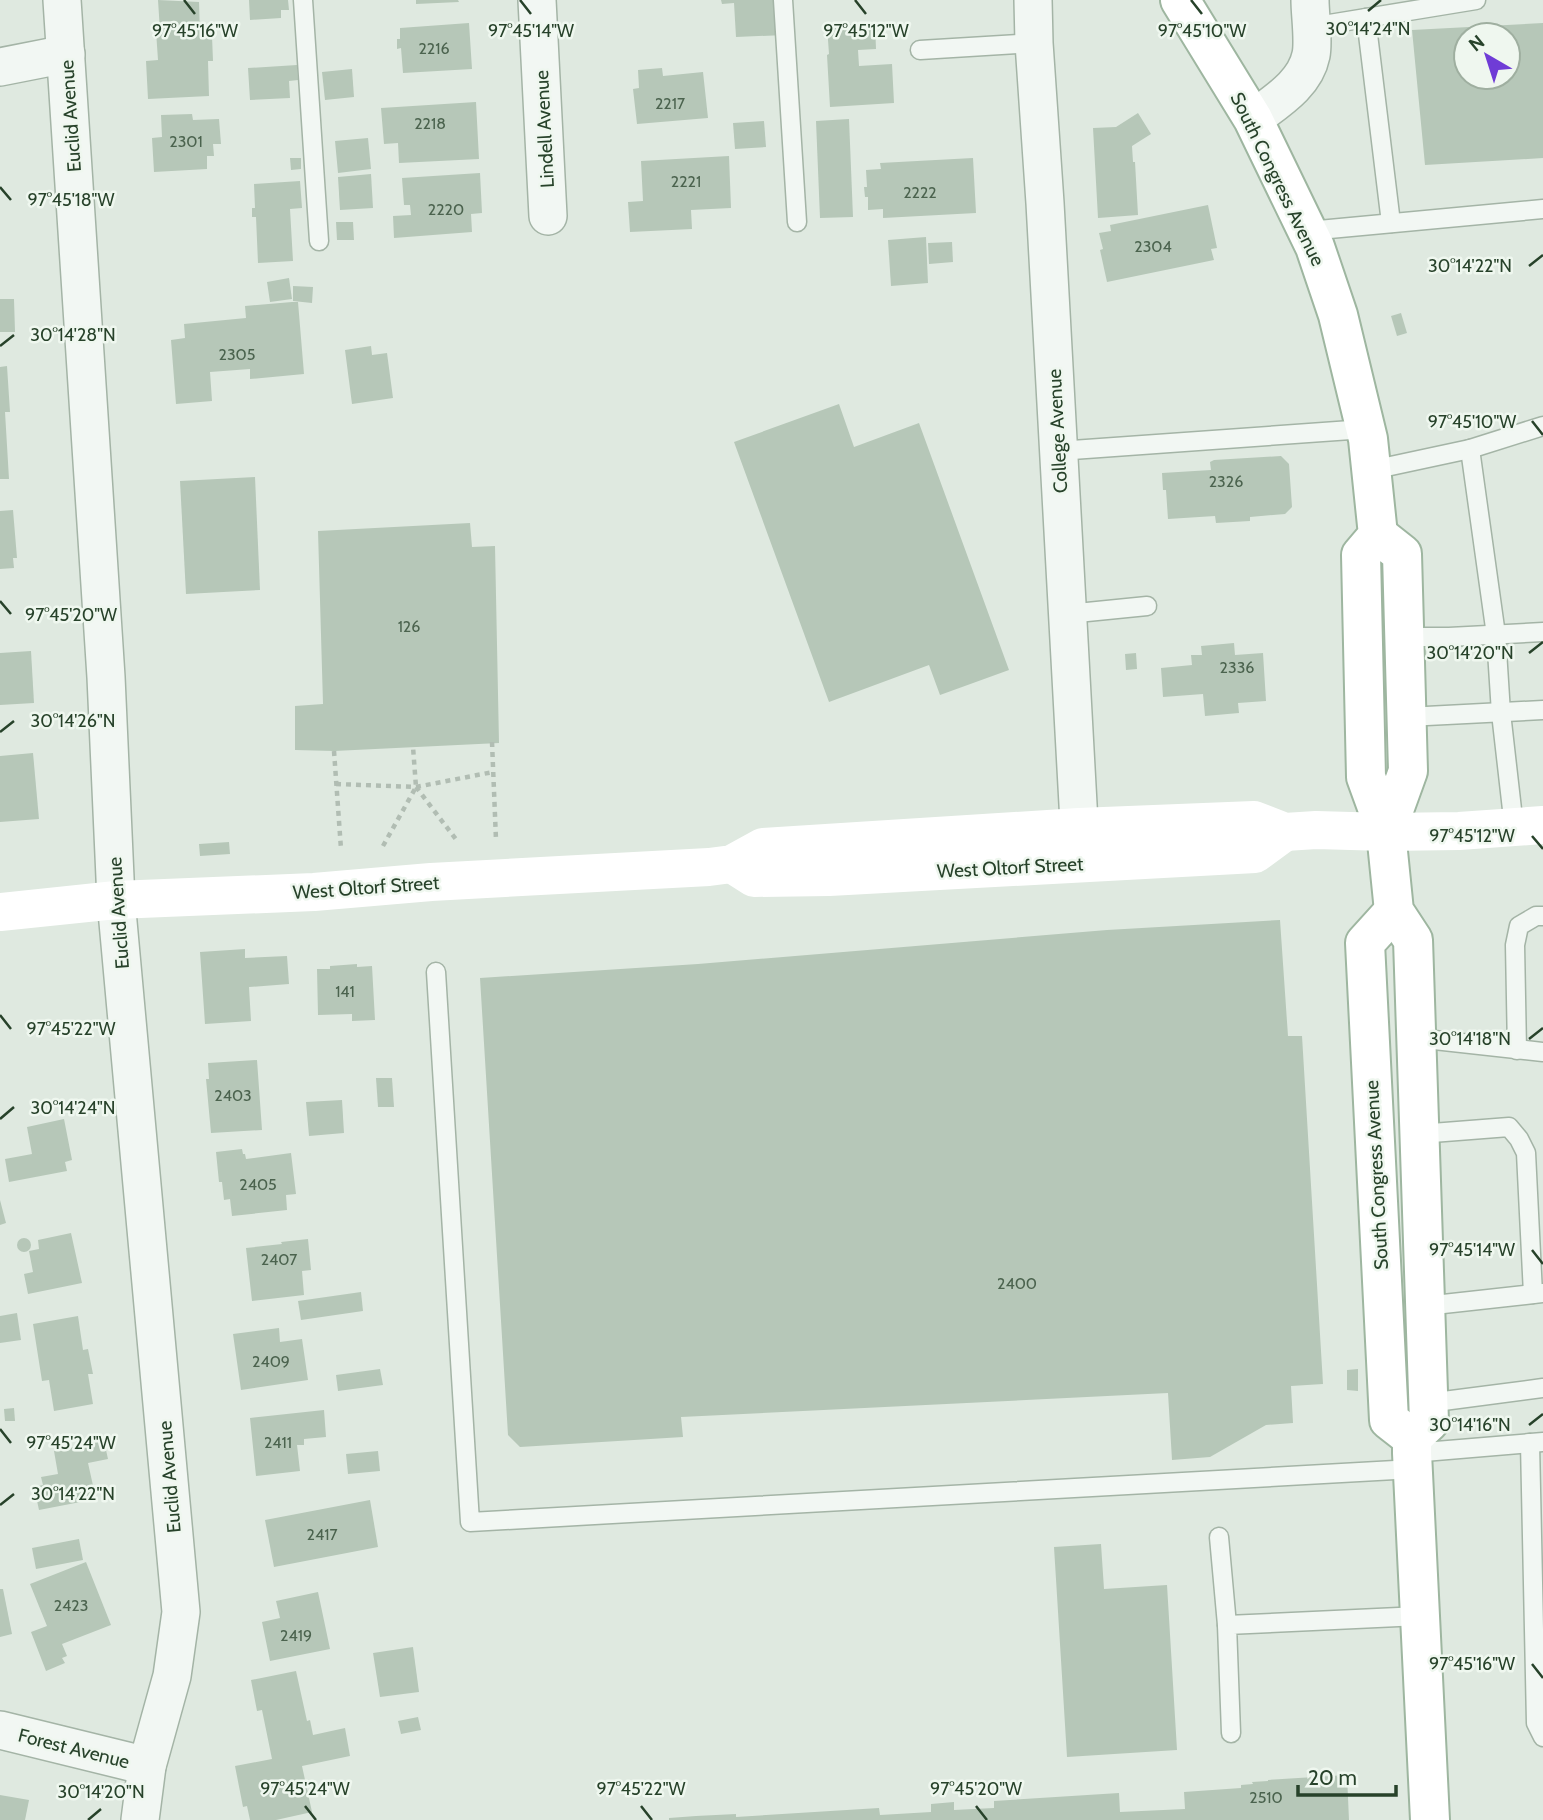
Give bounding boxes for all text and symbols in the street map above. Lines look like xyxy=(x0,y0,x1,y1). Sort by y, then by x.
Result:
text: 30°14'24"N xyxy=(1326,18,1410,40)
text: 97°45'16"W xyxy=(152,20,238,42)
text: 97°45'14"W xyxy=(488,20,574,42)
text: 97°45'12"W xyxy=(823,20,909,42)
text: 97°45'10"W xyxy=(1158,20,1246,42)
north arrow xyxy=(1452,21,1522,91)
text: N xyxy=(1464,30,1489,56)
house number: 2216 xyxy=(418,39,450,58)
street label: Euclid Avenue xyxy=(55,59,86,173)
street label: Lindell Avenue xyxy=(530,69,559,188)
street label: South Congress Avenue xyxy=(1226,89,1330,270)
house number: 2217 xyxy=(655,94,685,113)
house number: 2218 xyxy=(414,114,446,133)
house number: 2301 xyxy=(169,132,203,151)
house number: 2221 xyxy=(671,172,701,191)
house number: 2222 xyxy=(903,183,937,202)
text: 97°45'18"W xyxy=(28,189,114,211)
house number: 2220 xyxy=(428,200,464,219)
house number: 2304 xyxy=(1134,237,1172,256)
text: 30°14'22"N xyxy=(1428,255,1512,277)
text: 30°14'28"N xyxy=(30,324,116,346)
house number: 2305 xyxy=(219,345,255,364)
street label: College Avenue xyxy=(1043,368,1072,494)
text: 97°45'10"W xyxy=(1428,411,1516,433)
house number: 2326 xyxy=(1209,472,1243,491)
text: 97°45'20"W xyxy=(25,604,117,626)
house number: 126 xyxy=(398,617,420,636)
text: 30°14'20"N xyxy=(1426,642,1514,664)
house number: 2336 xyxy=(1220,658,1254,677)
text: 30°14'26"N xyxy=(31,710,115,732)
text: 97°45'12"W xyxy=(1429,825,1515,847)
street label: West Oltorf Street xyxy=(936,852,1084,883)
street label: Euclid Avenue xyxy=(103,856,134,970)
street label: West Oltorf Street xyxy=(292,871,441,904)
house number: 141 xyxy=(335,982,355,1001)
text: 97°45'22"W xyxy=(27,1018,115,1040)
text: 30°14'18"N xyxy=(1429,1028,1511,1050)
street label: South Congress Avenue xyxy=(1360,1079,1393,1271)
house number: 2403 xyxy=(214,1086,252,1105)
text: 30°14'24"N xyxy=(31,1097,115,1119)
house number: 2405 xyxy=(239,1175,277,1194)
text: 97°45'14"W xyxy=(1429,1239,1515,1261)
house number: 2407 xyxy=(261,1250,297,1269)
house number: 2400 xyxy=(997,1274,1037,1293)
house number: 2409 xyxy=(252,1352,290,1371)
text: 30°14'16"N xyxy=(1429,1414,1511,1436)
street label: Euclid Avenue xyxy=(153,1420,186,1534)
text: 97°45'24"W xyxy=(26,1432,116,1454)
house number: 2411 xyxy=(264,1433,292,1452)
text: 30°14'22"N xyxy=(31,1483,115,1505)
house number: 2417 xyxy=(307,1525,337,1544)
house number: 2423 xyxy=(54,1596,88,1615)
house number: 2419 xyxy=(280,1626,312,1645)
text: 97°45'16"W xyxy=(1429,1653,1515,1675)
street label: Forest Avenue xyxy=(16,1724,132,1773)
scale bar xyxy=(1298,1754,1396,1798)
text: 20 m xyxy=(1308,1765,1357,1790)
text: 97°45'24"W xyxy=(260,1778,350,1800)
text: 97°45'22"W xyxy=(597,1778,685,1800)
text: 97°45'20"W xyxy=(930,1778,1022,1800)
text: 30°14'20"N xyxy=(57,1781,145,1803)
house number: 2510 xyxy=(1249,1788,1283,1807)

